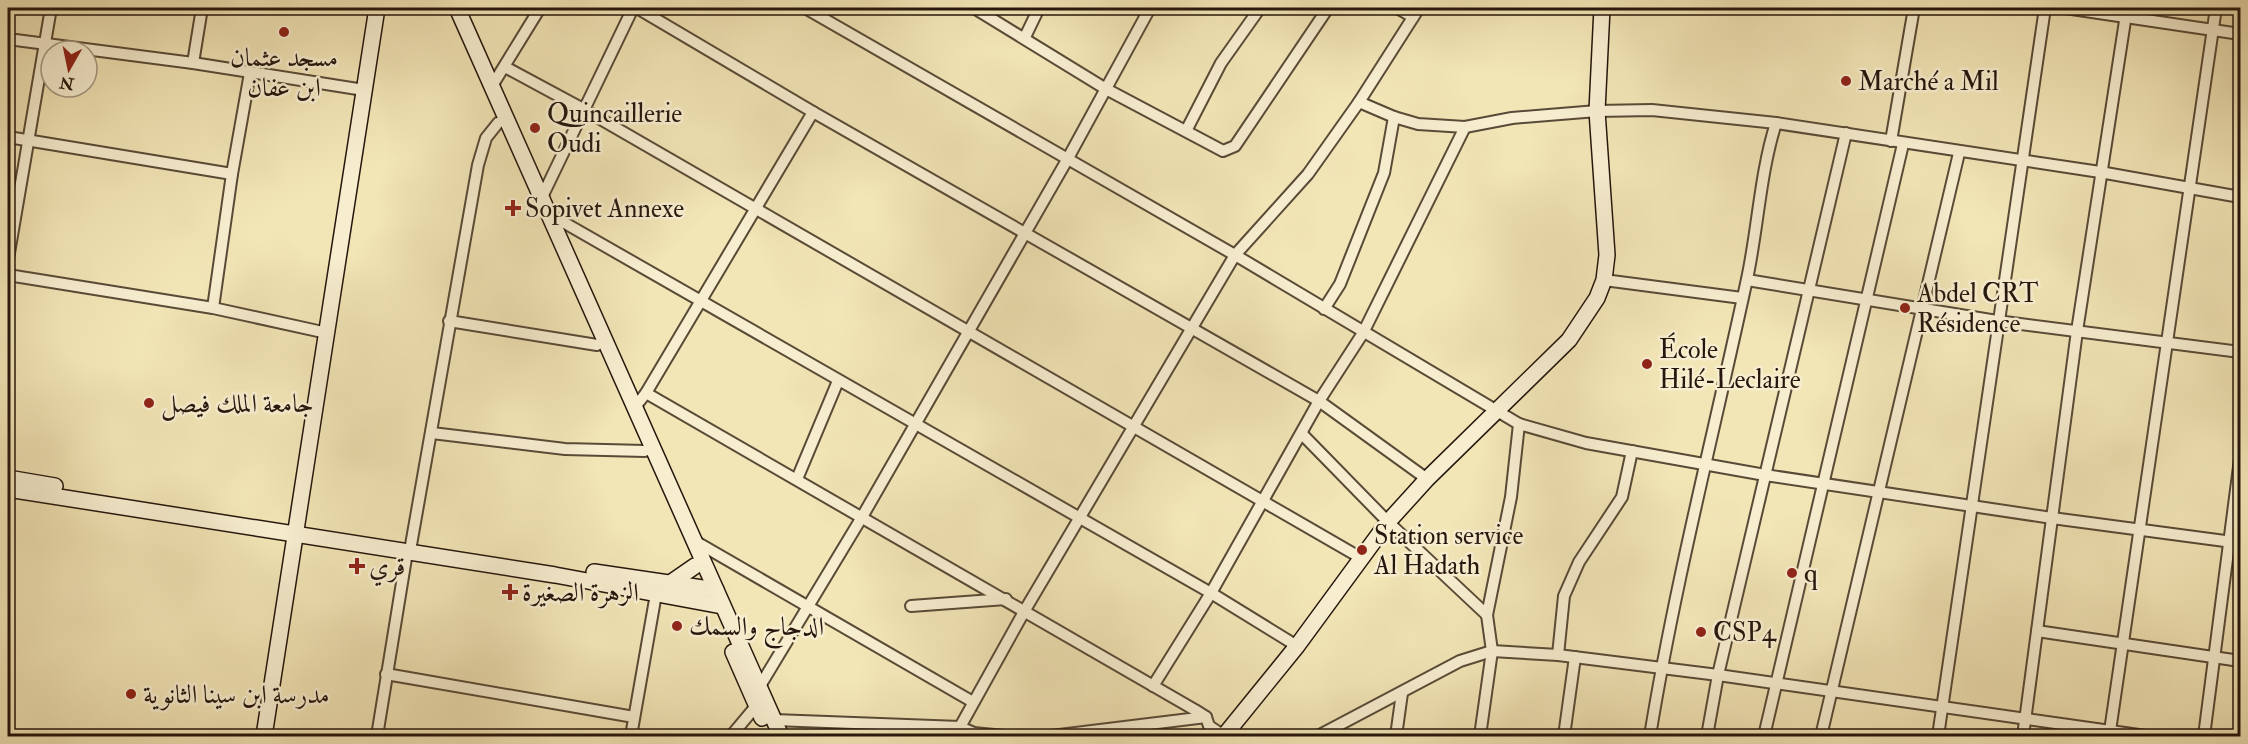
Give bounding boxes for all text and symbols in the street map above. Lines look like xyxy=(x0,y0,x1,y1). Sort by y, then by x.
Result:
marker: مسجد عثمان ابن عفان xyxy=(277,25,291,39)
north arrow xyxy=(39,39,99,99)
place label: مسجد عثمان ابن عفان xyxy=(230,42,338,104)
place label: Marché a Mil xyxy=(1858,66,1999,98)
text: N xyxy=(58,72,76,94)
marker: Marché a Mil xyxy=(1839,74,1853,88)
place label: Quincaillerie Oudi xyxy=(547,98,682,160)
marker: Quincaillerie Oudi xyxy=(528,121,542,135)
place label: Sopivet Annexe xyxy=(525,193,684,226)
marker: Sopivet Annexe xyxy=(506,201,520,215)
place label: Abdel CRT Résidence xyxy=(1916,278,2038,340)
marker: Abdel CRT Résidence xyxy=(1898,301,1912,315)
place label: École Hilé-Leclaire xyxy=(1659,332,1801,396)
marker: École Hilé-Leclaire xyxy=(1640,357,1654,371)
place label: جامعة الملك فيصل xyxy=(161,388,314,421)
marker: جامعة الملك فيصل xyxy=(142,396,156,410)
place label: Station service Al Hadath xyxy=(1373,520,1523,582)
marker: Station service Al Hadath xyxy=(1355,543,1369,557)
place label: قري xyxy=(369,551,405,587)
place label: q xyxy=(1804,558,1818,590)
marker: قري xyxy=(350,559,364,573)
marker: q xyxy=(1785,566,1799,580)
place label: الزهرة الصغيرة xyxy=(522,577,639,609)
marker: الزهرة الصغيرة xyxy=(503,585,517,599)
place label: الدجاج والسمك xyxy=(689,611,824,650)
place label: CSP4 xyxy=(1713,617,1777,649)
marker: الدجاج والسمك xyxy=(670,619,684,633)
marker: CSP4 xyxy=(1694,625,1708,639)
place label: مدرسة ابن سينا الثانوية xyxy=(143,679,330,711)
marker: مدرسة ابن سينا الثانوية xyxy=(124,687,138,701)

